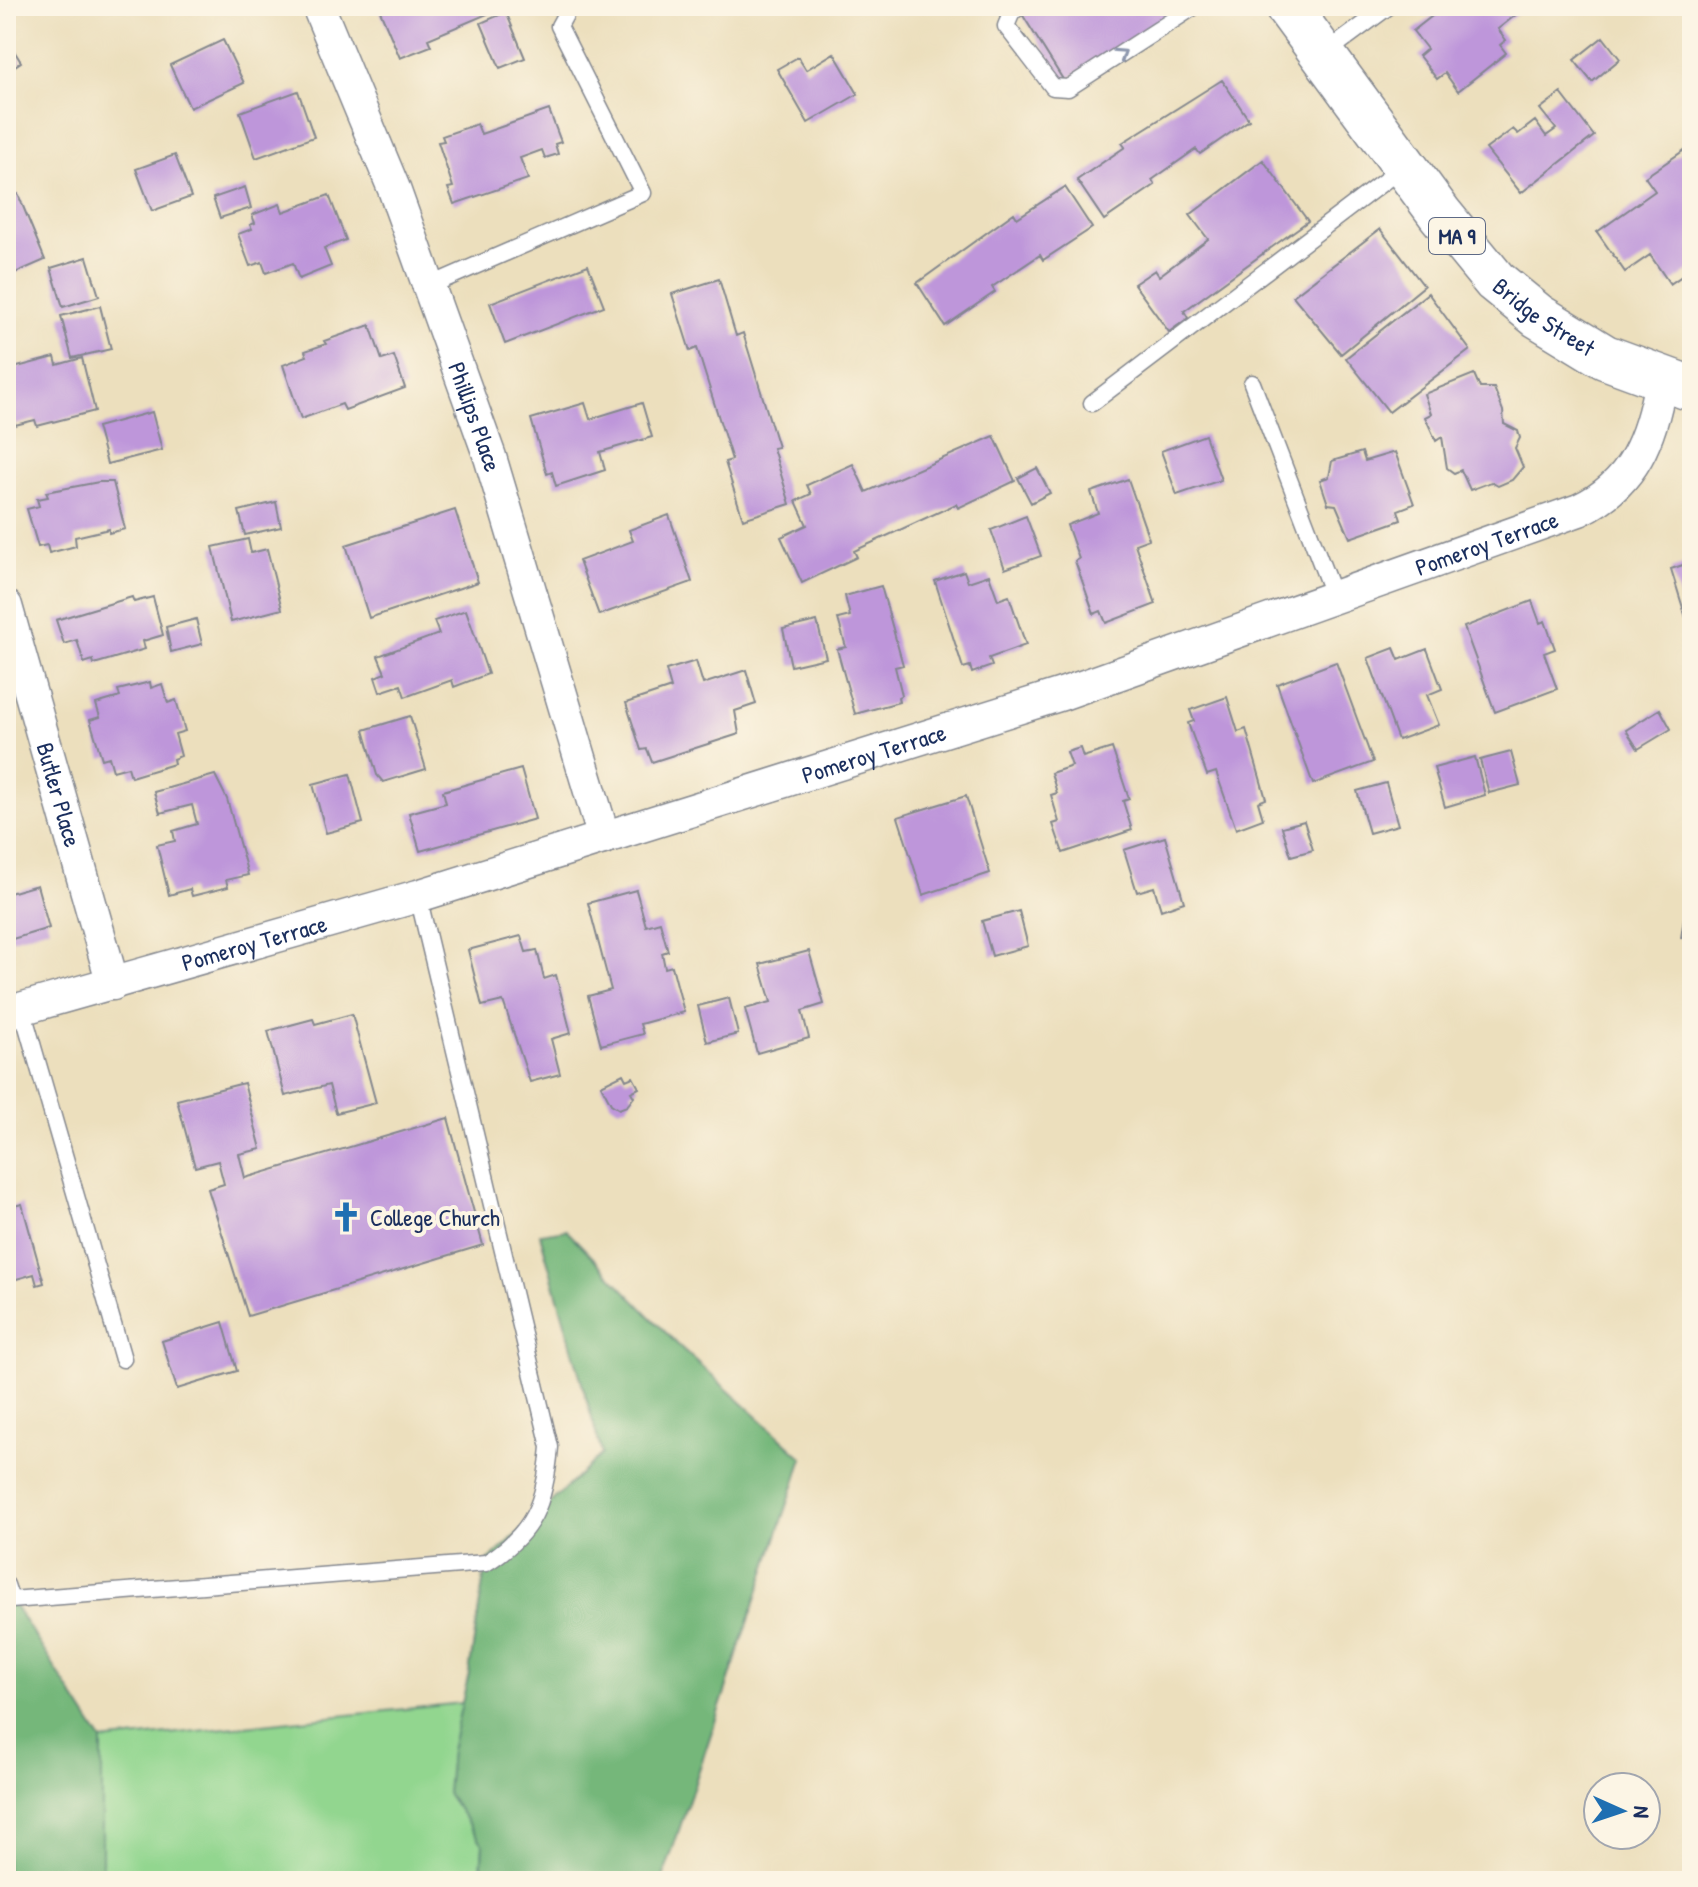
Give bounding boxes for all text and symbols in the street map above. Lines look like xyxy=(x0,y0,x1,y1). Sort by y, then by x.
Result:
one-way arrow xyxy=(1112,48,1127,63)
road number: MA 9 xyxy=(1429,218,1485,254)
street label: Bridge Street xyxy=(1487,270,1602,364)
street label: Phillips Place xyxy=(441,358,510,476)
street label: Pomeroy Terrace xyxy=(1411,503,1563,583)
street label: Pomeroy Terrace xyxy=(798,715,950,791)
street label: Butler Place xyxy=(29,739,89,851)
street label: Pomeroy Terrace xyxy=(178,907,331,978)
church icon: College Church xyxy=(329,1200,363,1234)
place label: College Church xyxy=(370,1201,500,1233)
north arrow xyxy=(1582,1771,1662,1851)
text: N xyxy=(1627,1805,1657,1819)

